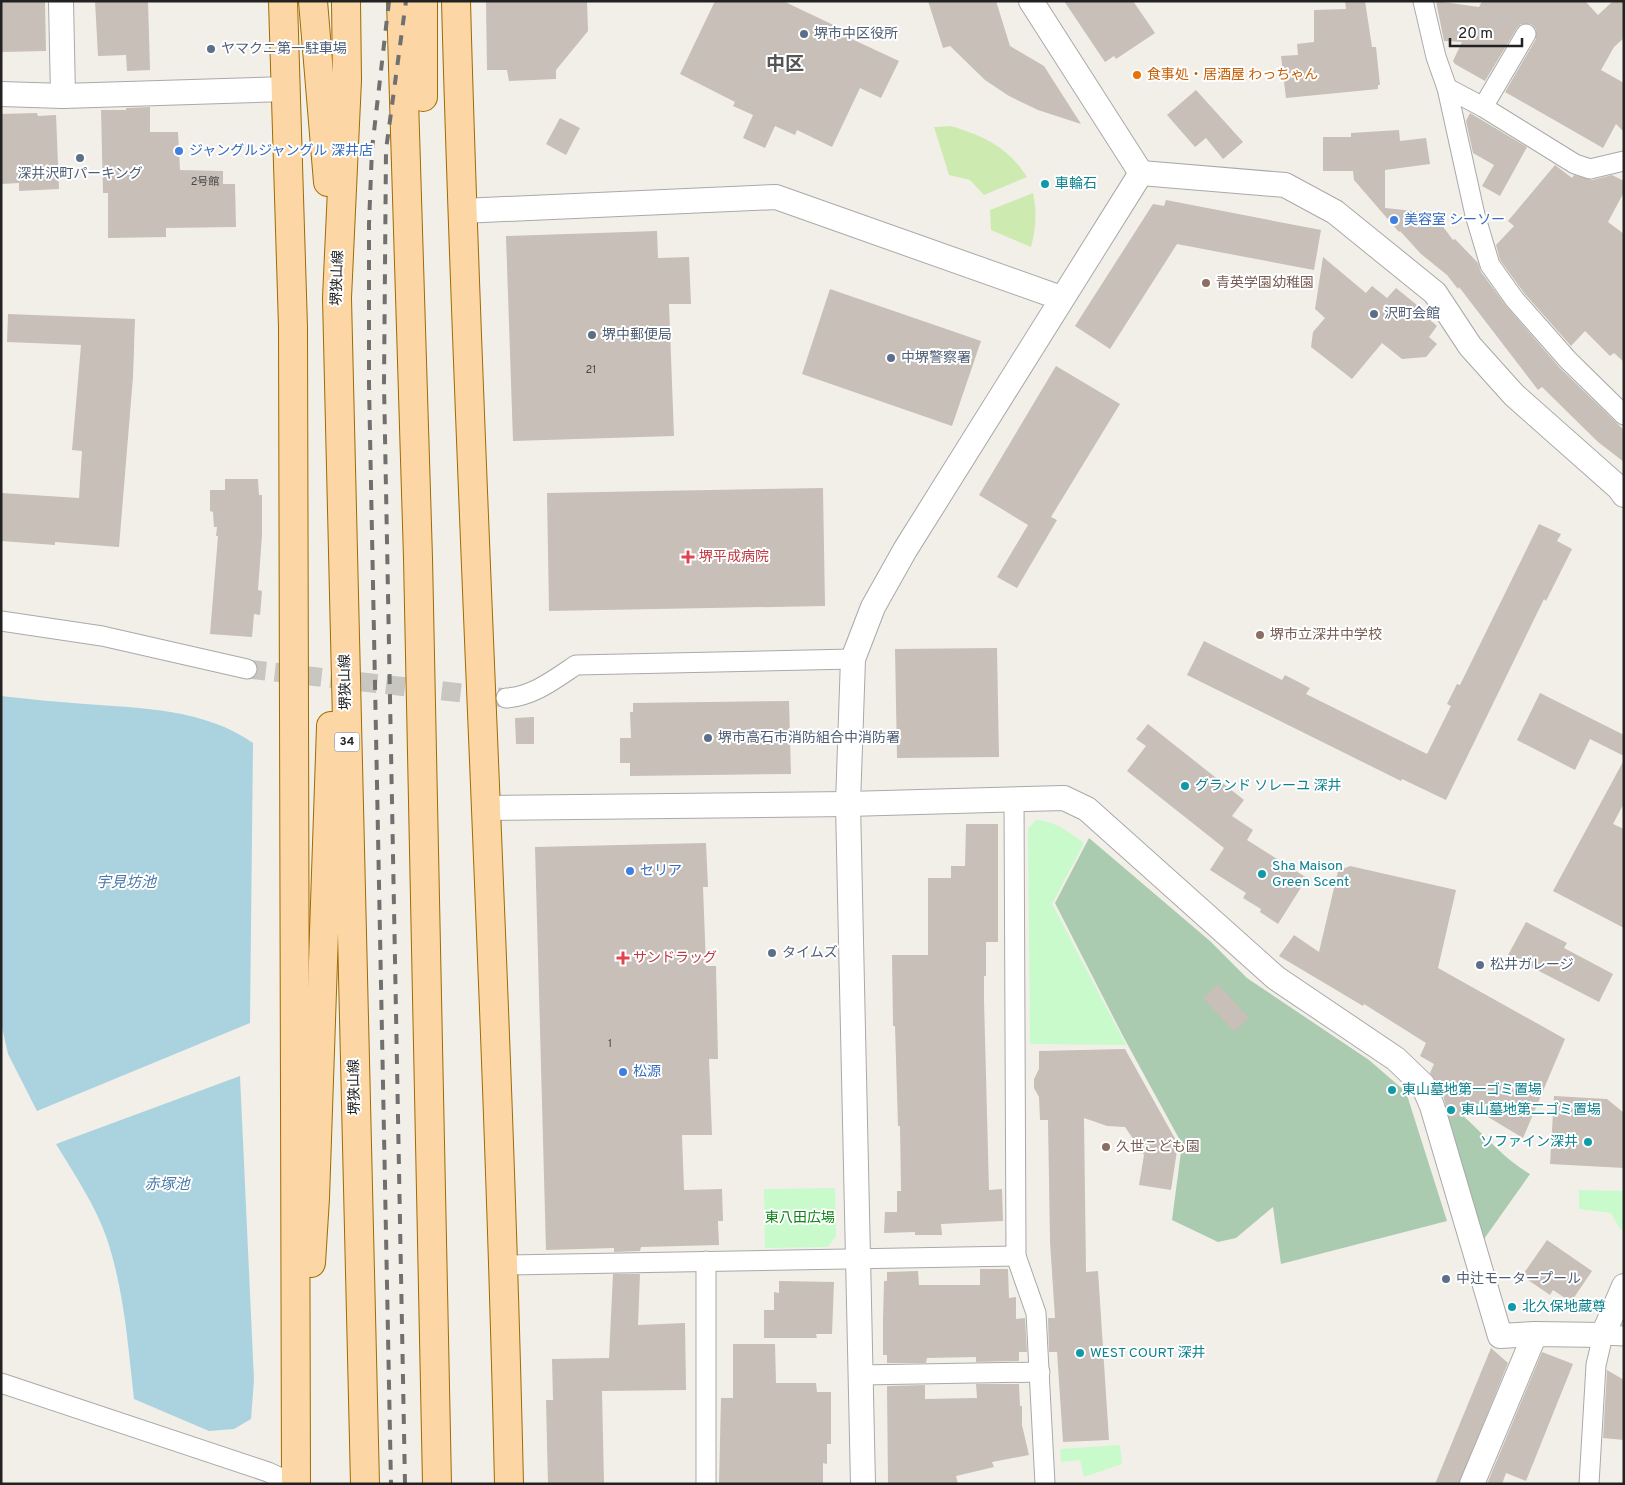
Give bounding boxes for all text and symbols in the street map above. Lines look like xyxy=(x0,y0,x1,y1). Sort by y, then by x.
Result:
scale bar xyxy=(1450,15,1522,47)
text: 20 m xyxy=(1458,25,1493,44)
place label: 堺市中区役所 xyxy=(814,26,898,43)
marker: 堺市中区役所 xyxy=(798,28,810,40)
place label: ヤマクニ第一駐車場 xyxy=(221,40,347,58)
marker: ヤマクニ第一駐車場 xyxy=(205,43,217,55)
district label: 中区 xyxy=(766,53,804,77)
place label: 食事処・居酒屋 わっちゃん xyxy=(1147,67,1318,84)
marker: 食事処・居酒屋 わっちゃん xyxy=(1131,69,1143,81)
place label: ジャングルジャングル 深井店 xyxy=(189,142,373,160)
marker: ジャングルジャングル 深井店 xyxy=(173,145,185,157)
marker: 深井沢町パーキング xyxy=(74,152,86,164)
place label: 深井沢町パーキング xyxy=(17,165,143,183)
house number: 2号館 xyxy=(191,175,219,189)
place label: 車輪石 xyxy=(1055,175,1097,193)
marker: 車輪石 xyxy=(1039,178,1051,190)
place label: 美容室 シーソー xyxy=(1404,212,1505,229)
marker: 美容室 シーソー xyxy=(1388,214,1400,226)
street label: 堺狭山線 xyxy=(329,250,347,306)
place label: 青英学園幼稚園 xyxy=(1216,275,1314,292)
marker: 青英学園幼稚園 xyxy=(1200,277,1212,289)
place label: 沢町会館 xyxy=(1384,306,1440,323)
marker: 沢町会館 xyxy=(1368,308,1380,320)
place label: 堺中郵便局 xyxy=(602,327,672,344)
marker: 堺中郵便局 xyxy=(586,329,598,341)
place label: 中堺警察署 xyxy=(901,350,971,367)
marker: 中堺警察署 xyxy=(885,352,897,364)
house number: 21 xyxy=(586,363,596,377)
place label: 堺平成病院 xyxy=(699,549,769,566)
marker: 堺平成病院 xyxy=(681,550,695,564)
place label: 堺市立深井中学校 xyxy=(1270,626,1382,644)
marker: 堺市立深井中学校 xyxy=(1254,629,1266,641)
street label: 堺狭山線 xyxy=(337,654,355,710)
place label: 堺市高石市消防組合中消防署 xyxy=(718,730,900,747)
road number: 34 xyxy=(334,732,360,752)
marker: 堺市高石市消防組合中消防署 xyxy=(702,732,714,744)
place label: グランド ソレーユ 深井 xyxy=(1195,777,1342,795)
marker: グランド ソレーユ 深井 xyxy=(1179,780,1191,792)
place label: Sha Maison Green Scent xyxy=(1272,858,1349,891)
place label: セリア xyxy=(640,863,682,880)
marker: セリア xyxy=(624,865,636,877)
marker: Sha Maison Green Scent xyxy=(1256,868,1268,880)
water label: 宇見坊池 xyxy=(96,874,158,893)
place label: タイムズ xyxy=(782,944,838,962)
marker: タイムズ xyxy=(766,947,778,959)
place label: サンドラッグ xyxy=(633,950,717,967)
marker: サンドラッグ xyxy=(617,952,629,964)
place label: 松井ガレージ xyxy=(1490,956,1574,974)
marker: 松井ガレージ xyxy=(1474,959,1486,971)
house number: 1 xyxy=(608,1037,612,1051)
street label: 堺狭山線 xyxy=(346,1059,364,1115)
place label: 松源 xyxy=(633,1064,661,1081)
marker: 松源 xyxy=(617,1066,629,1078)
place label: 東山墓地第一ゴミ置場 xyxy=(1402,1081,1542,1099)
marker: 東山墓地第一ゴミ置場 xyxy=(1386,1084,1398,1096)
place label: 東山墓地第二ゴミ置場 xyxy=(1461,1101,1601,1119)
marker: 東山墓地第二ゴミ置場 xyxy=(1445,1104,1457,1116)
place label: ソファイン深井 xyxy=(1480,1133,1578,1151)
marker: ソファイン深井 xyxy=(1582,1136,1594,1148)
place label: 久世こども園 xyxy=(1116,1139,1200,1156)
marker: 久世こども園 xyxy=(1100,1141,1112,1153)
water label: 赤塚池 xyxy=(144,1176,191,1195)
park label: 東八田広場 xyxy=(765,1210,835,1227)
place label: 中辻モータープール xyxy=(1456,1271,1581,1288)
marker: 中辻モータープール xyxy=(1440,1273,1452,1285)
place label: 北久保地蔵尊 xyxy=(1522,1298,1606,1316)
marker: 北久保地蔵尊 xyxy=(1506,1301,1518,1313)
place label: WEST COURT 深井 xyxy=(1090,1344,1205,1362)
marker: WEST COURT 深井 xyxy=(1074,1347,1086,1359)

